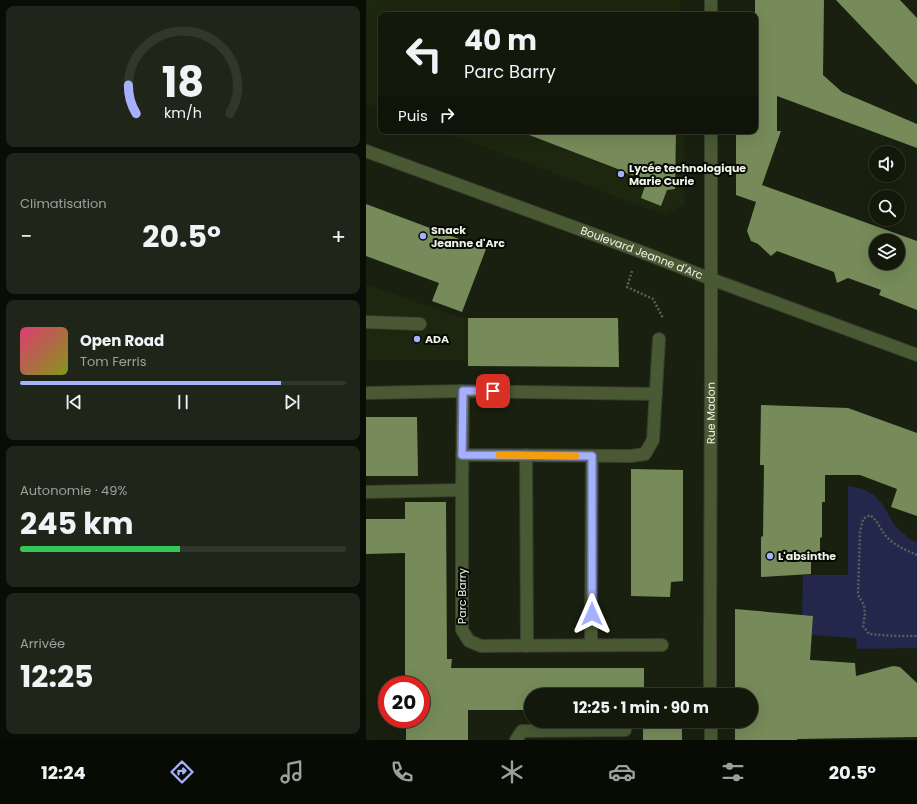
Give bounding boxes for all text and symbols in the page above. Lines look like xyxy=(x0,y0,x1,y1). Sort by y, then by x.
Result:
text: 40 m xyxy=(464,21,537,60)
icon: left xyxy=(398,28,450,80)
text: 18 xyxy=(162,53,204,112)
text: Parc Barry xyxy=(464,59,556,84)
text: km/h xyxy=(164,103,202,123)
icon: right xyxy=(436,104,458,126)
text: Puis xyxy=(398,105,428,126)
map controls xyxy=(869,146,905,270)
button: sound xyxy=(869,146,905,182)
place label: Lycée technologique Marie Curie xyxy=(629,160,746,189)
marker: Lycée technologique Marie Curie xyxy=(616,169,626,179)
button: search xyxy=(869,190,905,226)
text: Climatisation xyxy=(20,194,107,213)
text: 20.5° xyxy=(142,215,221,258)
text: − xyxy=(20,221,32,252)
text: + xyxy=(331,221,346,252)
place label: Snack Jeanne d'Arc xyxy=(431,222,505,251)
street label: Boulevard Jeanne d'Arc xyxy=(578,222,706,283)
marker: Snack Jeanne d'Arc xyxy=(418,231,428,241)
button: layers xyxy=(869,234,905,270)
text: Open Road xyxy=(80,330,164,351)
place label: ADA xyxy=(425,331,449,347)
marker: ADA xyxy=(412,334,422,344)
text: Tom Ferris xyxy=(80,352,147,371)
pin xyxy=(476,374,510,408)
icon: arrive xyxy=(482,380,504,402)
street label: Rue Madon xyxy=(703,382,719,444)
icon: previous xyxy=(63,391,85,413)
icon: pause xyxy=(172,391,194,413)
icon: next xyxy=(281,391,303,413)
text: Autonomie · 49% xyxy=(20,481,127,500)
text: 245 km xyxy=(20,502,134,545)
place label: L'absinthe xyxy=(778,548,836,564)
marker: L'absinthe xyxy=(765,551,775,561)
street label: Parc Barry xyxy=(454,567,470,624)
position arrow xyxy=(571,593,613,635)
text: Arrivée xyxy=(20,634,65,653)
text: 12:25 xyxy=(20,655,94,698)
speed limit sign: 20 xyxy=(378,676,430,728)
text: 12:25 · 1 min · 90 m xyxy=(573,697,709,718)
icon: directions xyxy=(168,758,196,786)
icon: music xyxy=(278,758,306,786)
icon: phone xyxy=(388,758,416,786)
icon: climate xyxy=(498,758,526,786)
icon: car xyxy=(608,758,636,786)
icon: filters xyxy=(719,758,747,786)
text: 12:24 xyxy=(41,760,86,785)
text: 20.5° xyxy=(829,760,876,785)

